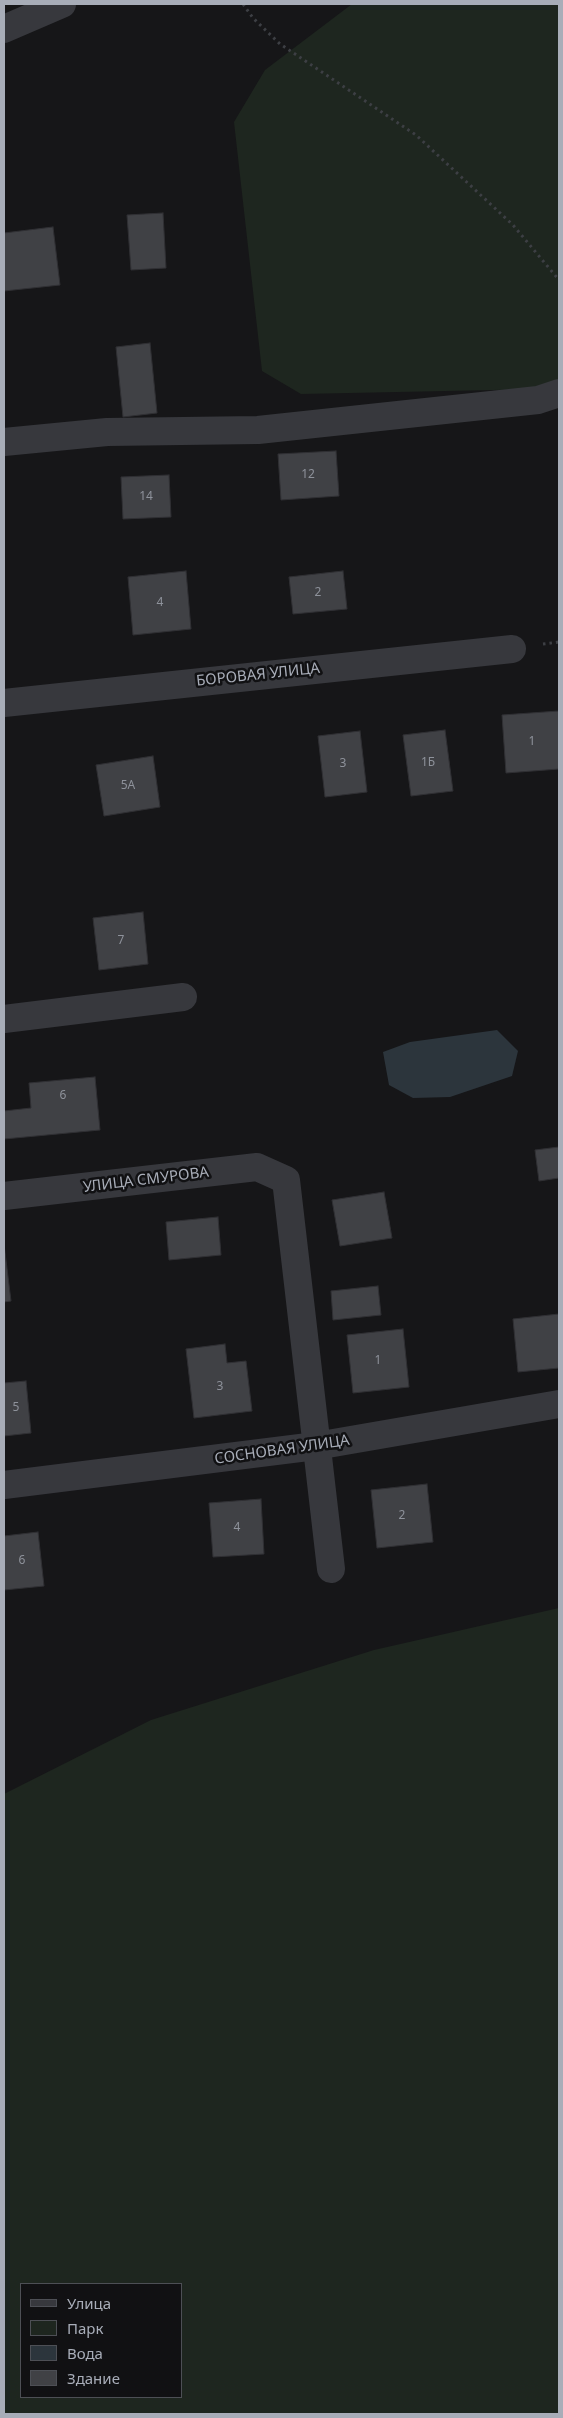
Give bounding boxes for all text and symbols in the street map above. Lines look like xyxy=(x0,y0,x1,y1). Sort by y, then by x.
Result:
house number: 12 xyxy=(301,468,315,482)
house number: 14 xyxy=(139,490,153,504)
house number: 2 xyxy=(315,586,321,600)
house number: 4 xyxy=(157,596,163,610)
street label: БОРОВАЯ УЛИЦА xyxy=(195,660,321,690)
house number: 1 xyxy=(529,735,535,749)
house number: 1Б xyxy=(421,756,435,770)
house number: 3 xyxy=(340,757,346,771)
house number: 5А xyxy=(121,779,135,793)
house number: 7 xyxy=(118,934,124,948)
house number: 6 xyxy=(60,1089,66,1103)
street label: УЛИЦА СМУРОВА xyxy=(82,1163,210,1197)
house number: 1 xyxy=(375,1354,381,1368)
house number: 3 xyxy=(217,1380,223,1394)
house number: 5 xyxy=(13,1401,19,1415)
street label: СОСНОВАЯ УЛИЦА xyxy=(213,1432,351,1468)
house number: 2 xyxy=(399,1509,405,1523)
house number: 4 xyxy=(234,1521,240,1535)
house number: 6 xyxy=(19,1554,25,1568)
legend xyxy=(20,2283,182,2398)
text: Улица xyxy=(67,2293,111,2313)
text: Парк xyxy=(67,2318,103,2338)
text: Вода xyxy=(67,2343,103,2363)
text: Здание xyxy=(67,2368,120,2388)

